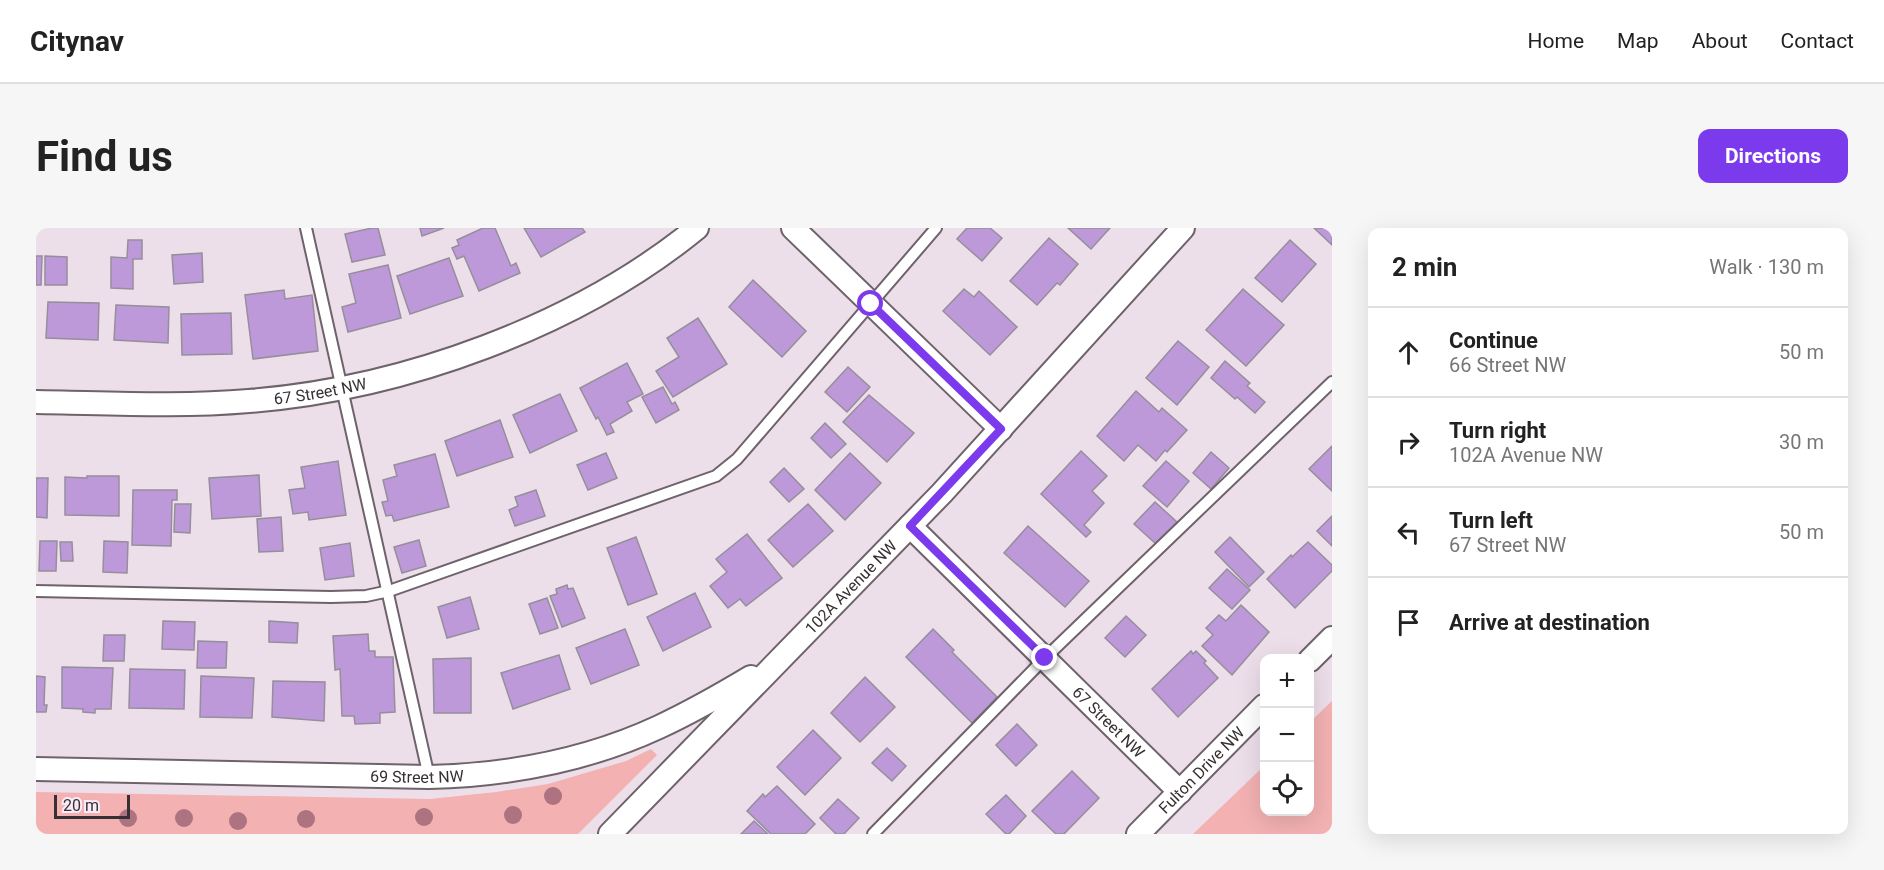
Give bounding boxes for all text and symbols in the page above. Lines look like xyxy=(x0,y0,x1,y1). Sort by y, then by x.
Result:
text: Citynav xyxy=(30,25,124,58)
text: Home xyxy=(1528,29,1584,53)
text: Map xyxy=(1617,29,1659,53)
text: About xyxy=(1692,29,1748,53)
text: Contact xyxy=(1781,29,1854,53)
button: Directions xyxy=(1698,129,1848,183)
text: Find us xyxy=(36,132,173,181)
text: 2 min xyxy=(1392,252,1457,282)
text: Walk · 130 m xyxy=(1709,255,1824,279)
route start xyxy=(857,290,883,316)
text: Continue xyxy=(1449,328,1538,353)
icon: ahead xyxy=(1392,336,1425,369)
text: 50 m xyxy=(1779,340,1824,364)
text: 66 Street NW xyxy=(1449,353,1566,377)
street label: 67 Street NW xyxy=(273,374,368,409)
text: Turn right xyxy=(1449,418,1546,443)
icon: right xyxy=(1392,426,1425,459)
text: 30 m xyxy=(1779,430,1824,454)
text: 102A Avenue NW xyxy=(1449,443,1603,467)
text: Turn left xyxy=(1449,508,1533,533)
icon: left xyxy=(1392,516,1425,549)
text: 50 m xyxy=(1779,520,1824,544)
text: 67 Street NW xyxy=(1449,533,1566,557)
street label: 102A Avenue NW xyxy=(801,536,901,638)
icon: arrive xyxy=(1392,606,1425,639)
text: Arrive at destination xyxy=(1449,610,1650,635)
route end xyxy=(1031,644,1057,670)
map controls xyxy=(1260,654,1314,816)
button: + xyxy=(1260,654,1314,708)
street label: 67 Street NW xyxy=(1068,682,1148,762)
button: − xyxy=(1260,708,1314,762)
street label: Fulton Drive NW xyxy=(1155,723,1248,817)
button: locate xyxy=(1260,762,1314,816)
street label: 69 Street NW xyxy=(370,766,464,787)
scale bar xyxy=(54,792,130,820)
text: 20 m xyxy=(63,796,99,815)

